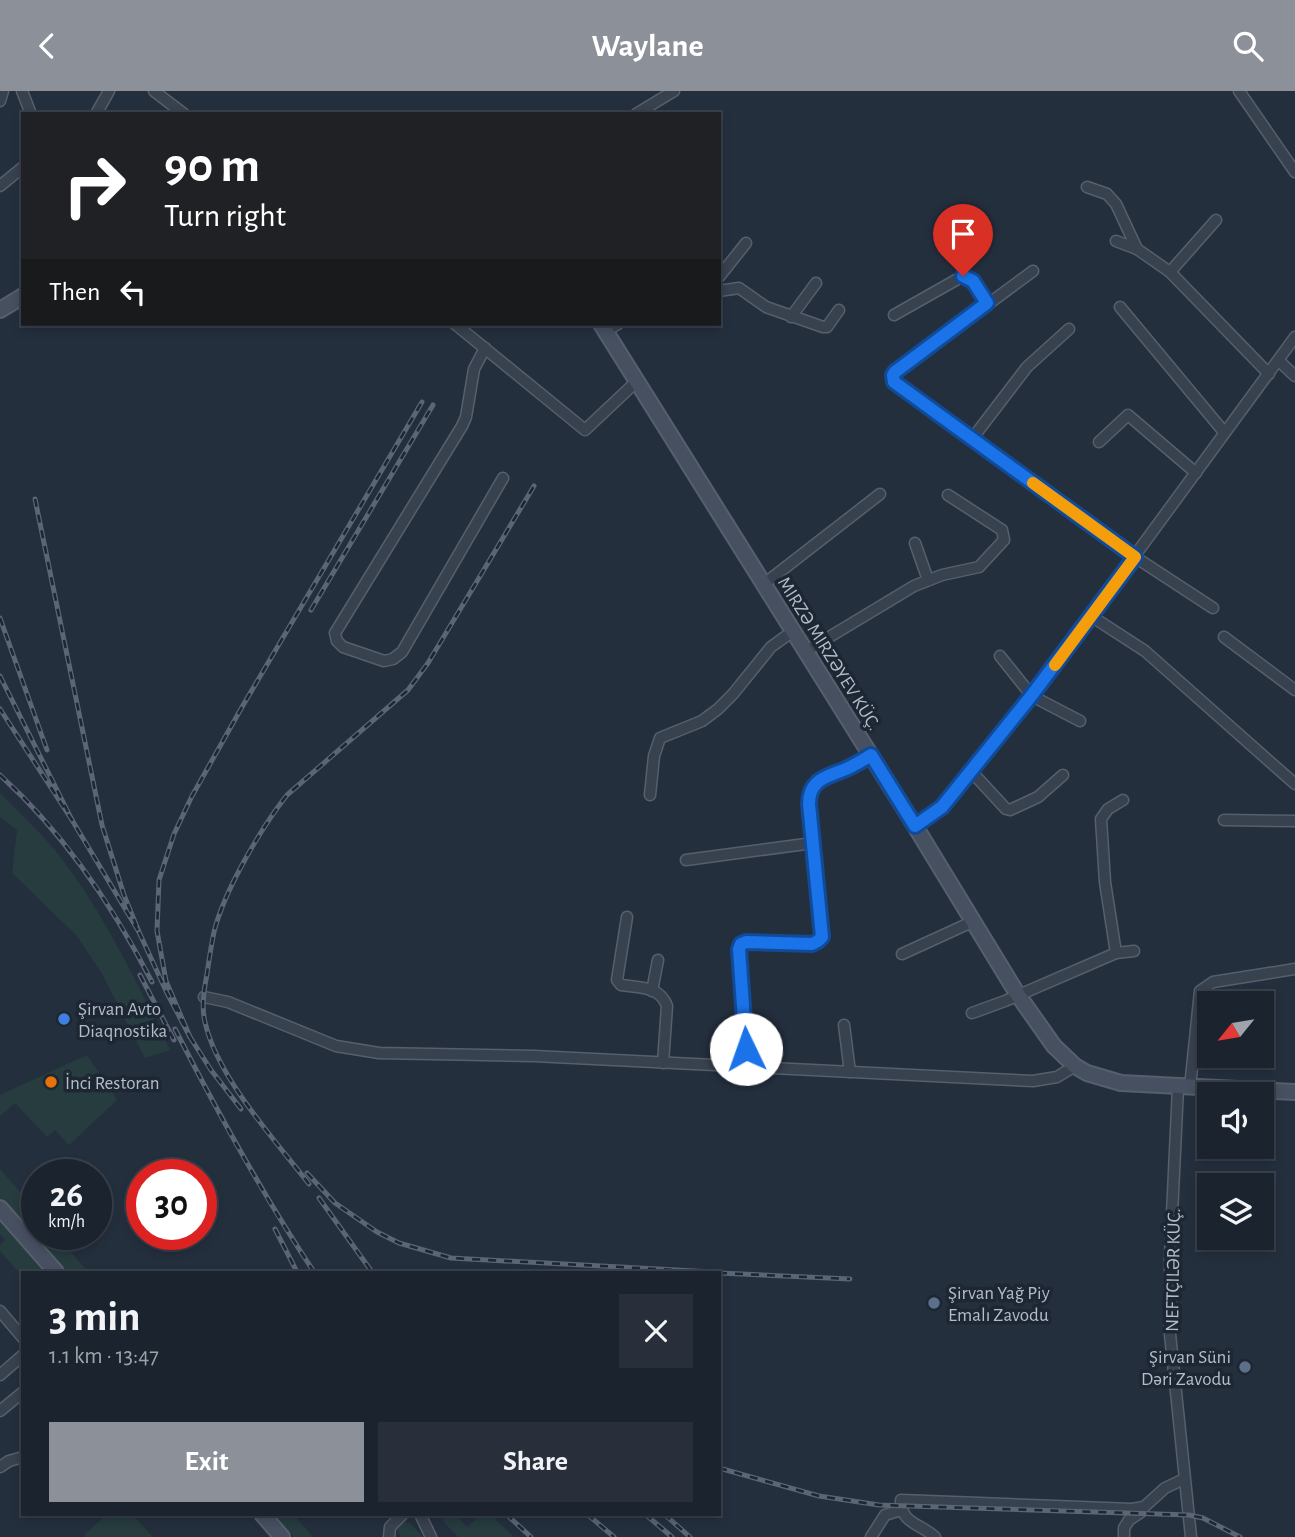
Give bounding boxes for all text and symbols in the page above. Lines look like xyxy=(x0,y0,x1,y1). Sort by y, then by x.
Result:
icon: back xyxy=(28,27,66,65)
icon: search xyxy=(1229,27,1267,65)
text: Waylane xyxy=(591,30,704,62)
icon: right xyxy=(49,140,140,231)
text: 90 m xyxy=(164,142,260,191)
text: Turn right xyxy=(164,200,286,232)
pin xyxy=(933,204,993,276)
icon: arrive xyxy=(944,215,982,253)
icon: left xyxy=(114,273,152,311)
text: Then xyxy=(49,279,100,305)
street label: MIRZƏ MIRZƏYEV KÜÇ. xyxy=(774,573,885,734)
north arrow xyxy=(1197,991,1274,1067)
map controls xyxy=(1197,991,1274,1250)
place label: Şirvan Avto Diaqnostika xyxy=(78,1000,167,1041)
marker: Şirvan Avto Diaqnostika xyxy=(56,1011,72,1027)
position arrow xyxy=(709,1012,783,1086)
place label: İnci Restoran xyxy=(65,1073,160,1093)
marker: İnci Restoran xyxy=(43,1074,59,1090)
button: sound xyxy=(1197,1082,1274,1159)
speed limit sign: 30 xyxy=(126,1159,217,1250)
button: layers xyxy=(1197,1173,1274,1250)
text: 26 xyxy=(50,1178,83,1213)
street label: NEFTÇILƏR KÜÇ. xyxy=(1162,1208,1184,1332)
text: km/h xyxy=(48,1213,85,1231)
place label: Şirvan Yağ Piy Emalı Zavodu xyxy=(948,1284,1050,1325)
button: close xyxy=(619,1294,693,1368)
marker: Şirvan Yağ Piy Emalı Zavodu xyxy=(926,1295,942,1311)
text: 3 min xyxy=(49,1296,141,1338)
text: 1.1 km · 13:47 xyxy=(49,1345,159,1368)
place label: Şirvan Süni Dəri Zavodu xyxy=(1141,1348,1231,1389)
marker: Şirvan Süni Dəri Zavodu xyxy=(1237,1359,1253,1375)
button: Exit xyxy=(49,1422,364,1502)
button: Share xyxy=(378,1422,693,1502)

